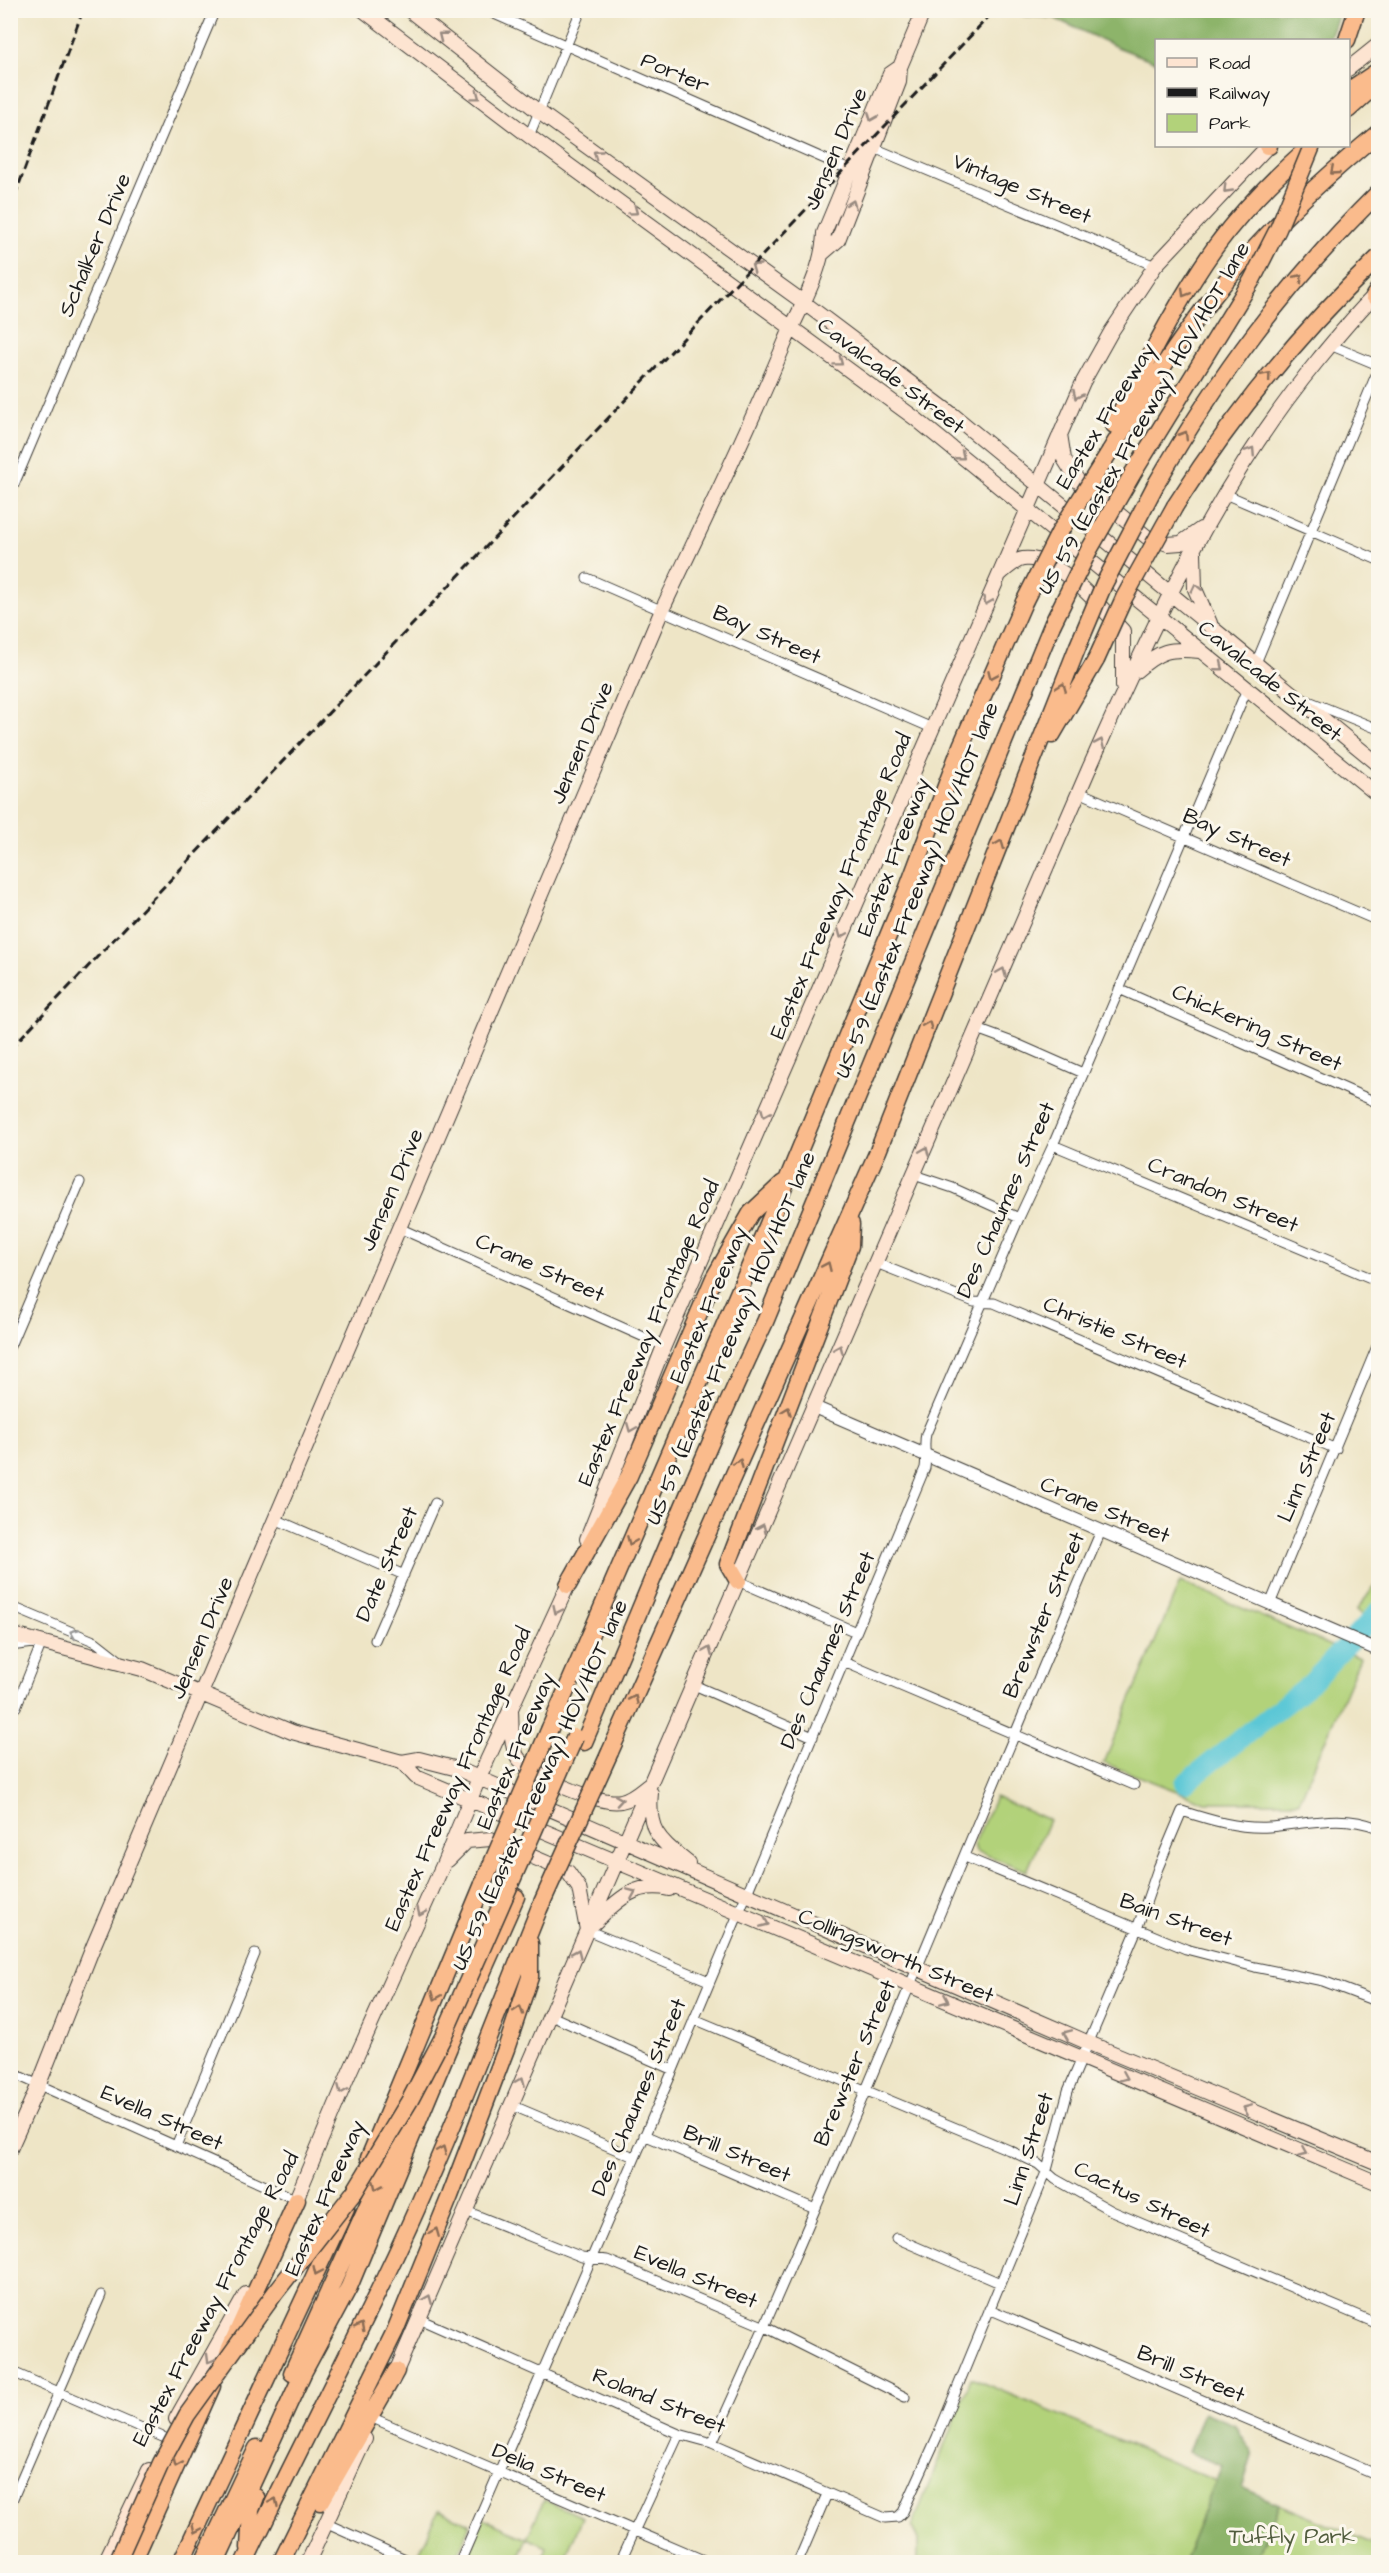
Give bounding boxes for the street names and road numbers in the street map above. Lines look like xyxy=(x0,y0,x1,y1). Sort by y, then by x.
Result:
street label: Porter xyxy=(636,45,714,101)
street label: Jensen Drive xyxy=(796,83,876,215)
street label: Vintage Street xyxy=(947,146,1096,233)
street label: Schalker Drive xyxy=(51,168,139,321)
street label: US 59 (Eastex Freeway) HOV/HOT lane xyxy=(1030,236,1259,601)
street label: Cavalcade Street xyxy=(811,310,971,442)
street label: Eastex Freeway xyxy=(1048,337,1164,496)
street label: Bay Street xyxy=(707,597,826,674)
street label: Cavalcade Street xyxy=(1191,613,1349,749)
street label: Jensen Drive xyxy=(542,677,622,809)
street label: US 59 (Eastex Freeway) HOV/HOT lane xyxy=(827,697,1008,1083)
street label: Eastex Freeway Frontage Road xyxy=(762,728,921,1044)
street label: Eastex Freeway xyxy=(850,773,939,941)
street label: Bay Street xyxy=(1177,800,1296,877)
street label: Chickering Street xyxy=(1166,976,1347,1080)
street label: Des Chaumes Street xyxy=(949,1097,1063,1303)
street label: Jensen Drive xyxy=(352,1124,432,1256)
street label: US 59 (Eastex Freeway) HOV/HOT lane xyxy=(638,1146,825,1530)
street label: Crandon Street xyxy=(1143,1149,1303,1241)
street label: Eastex Freeway Frontage Road xyxy=(570,1175,729,1491)
street label: Eastex Freeway xyxy=(662,1222,757,1389)
street label: Crane Street xyxy=(470,1226,610,1310)
street label: Christie Street xyxy=(1038,1289,1192,1377)
street label: Linn Street xyxy=(1270,1407,1344,1527)
street label: Crane Street xyxy=(1035,1469,1175,1551)
street label: Date Street xyxy=(348,1501,426,1626)
street label: Brewster Street xyxy=(995,1527,1093,1703)
street label: Des Chaumes Street xyxy=(772,1546,884,1753)
street label: Jensen Drive xyxy=(162,1572,242,1704)
street label: US 59 (Eastex Freeway) HOV/HOT lane xyxy=(444,1595,637,1976)
street label: Eastex Freeway Frontage Road xyxy=(377,1622,540,1936)
street label: Eastex Freeway xyxy=(469,1668,564,1835)
street label: Bain Street xyxy=(1115,1885,1237,1955)
street label: Collingsworth Street xyxy=(793,1901,999,2012)
street label: Brewster Street xyxy=(806,1975,904,2151)
street label: Des Chaumes Street xyxy=(583,1993,695,2200)
street label: Evella Street xyxy=(96,2077,228,2159)
street label: Linn Street xyxy=(996,2088,1062,2210)
street label: Eastex Freeway xyxy=(277,2115,374,2281)
street label: Brill Street xyxy=(678,2117,796,2191)
street label: Eastex Freeway Frontage Road xyxy=(125,2146,308,2452)
street label: Cactus Street xyxy=(1068,2154,1216,2247)
street label: Evella Street xyxy=(630,2237,762,2317)
street label: Brill Street xyxy=(1132,2337,1250,2411)
street label: Roland Street xyxy=(588,2360,731,2442)
street label: Delia Street xyxy=(487,2435,611,2511)

